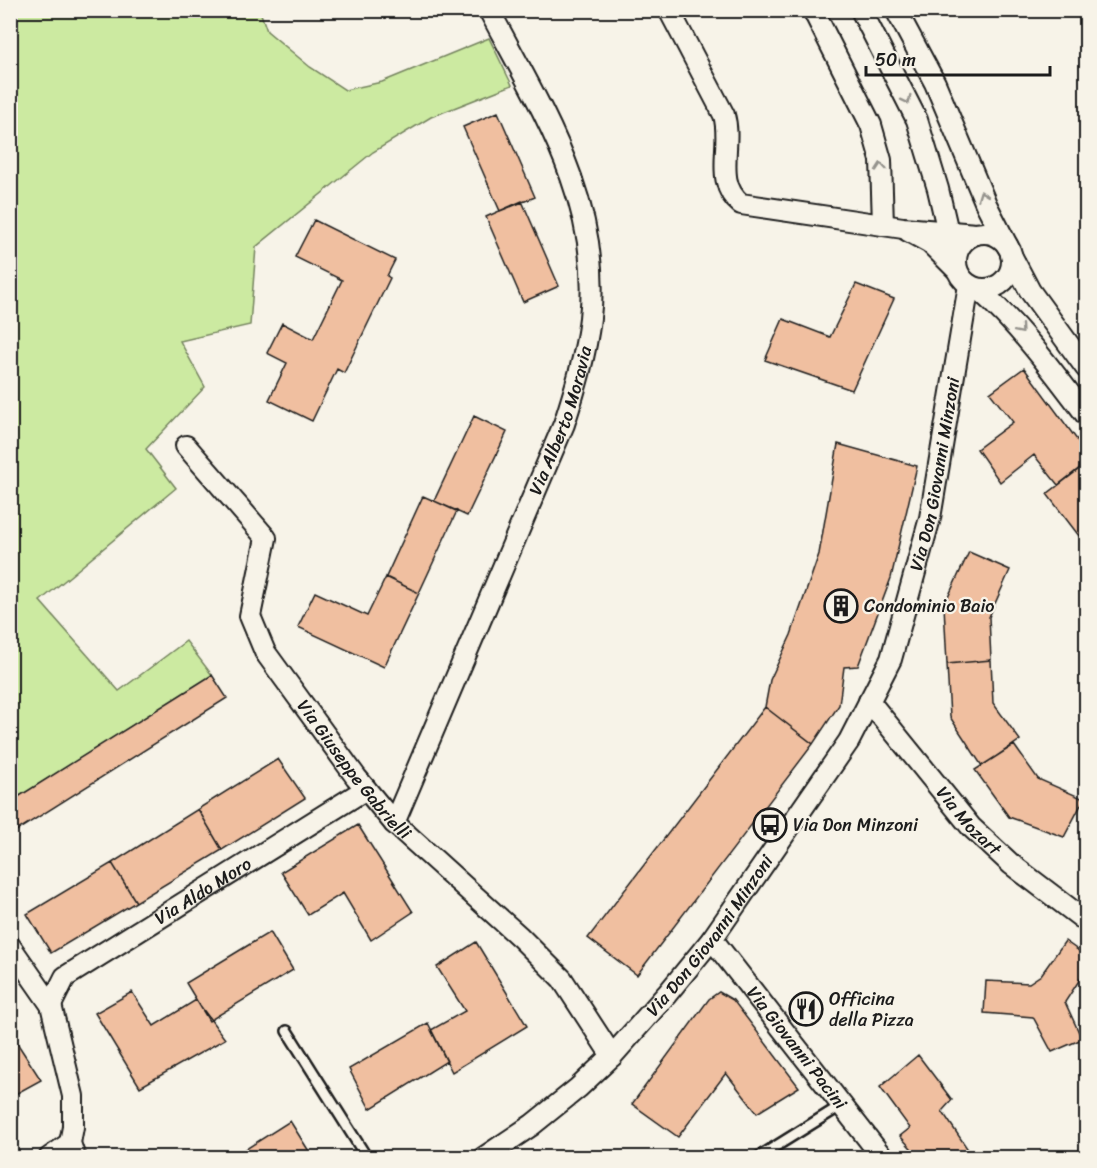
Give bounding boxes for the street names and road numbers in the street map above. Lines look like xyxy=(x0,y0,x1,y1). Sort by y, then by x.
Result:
street label: Via Alberto Moravia xyxy=(520,342,601,500)
street label: Via Don Giovanni Minzoni xyxy=(900,374,969,575)
street label: Via Giuseppe Gabrielli xyxy=(288,692,420,848)
street label: Via Mozart xyxy=(928,779,1009,864)
street label: Via Don Giovanni Minzoni xyxy=(638,847,782,1024)
street label: Via Aldo Moro xyxy=(148,848,258,933)
street label: Via Giovanni Pacini xyxy=(738,979,856,1118)

